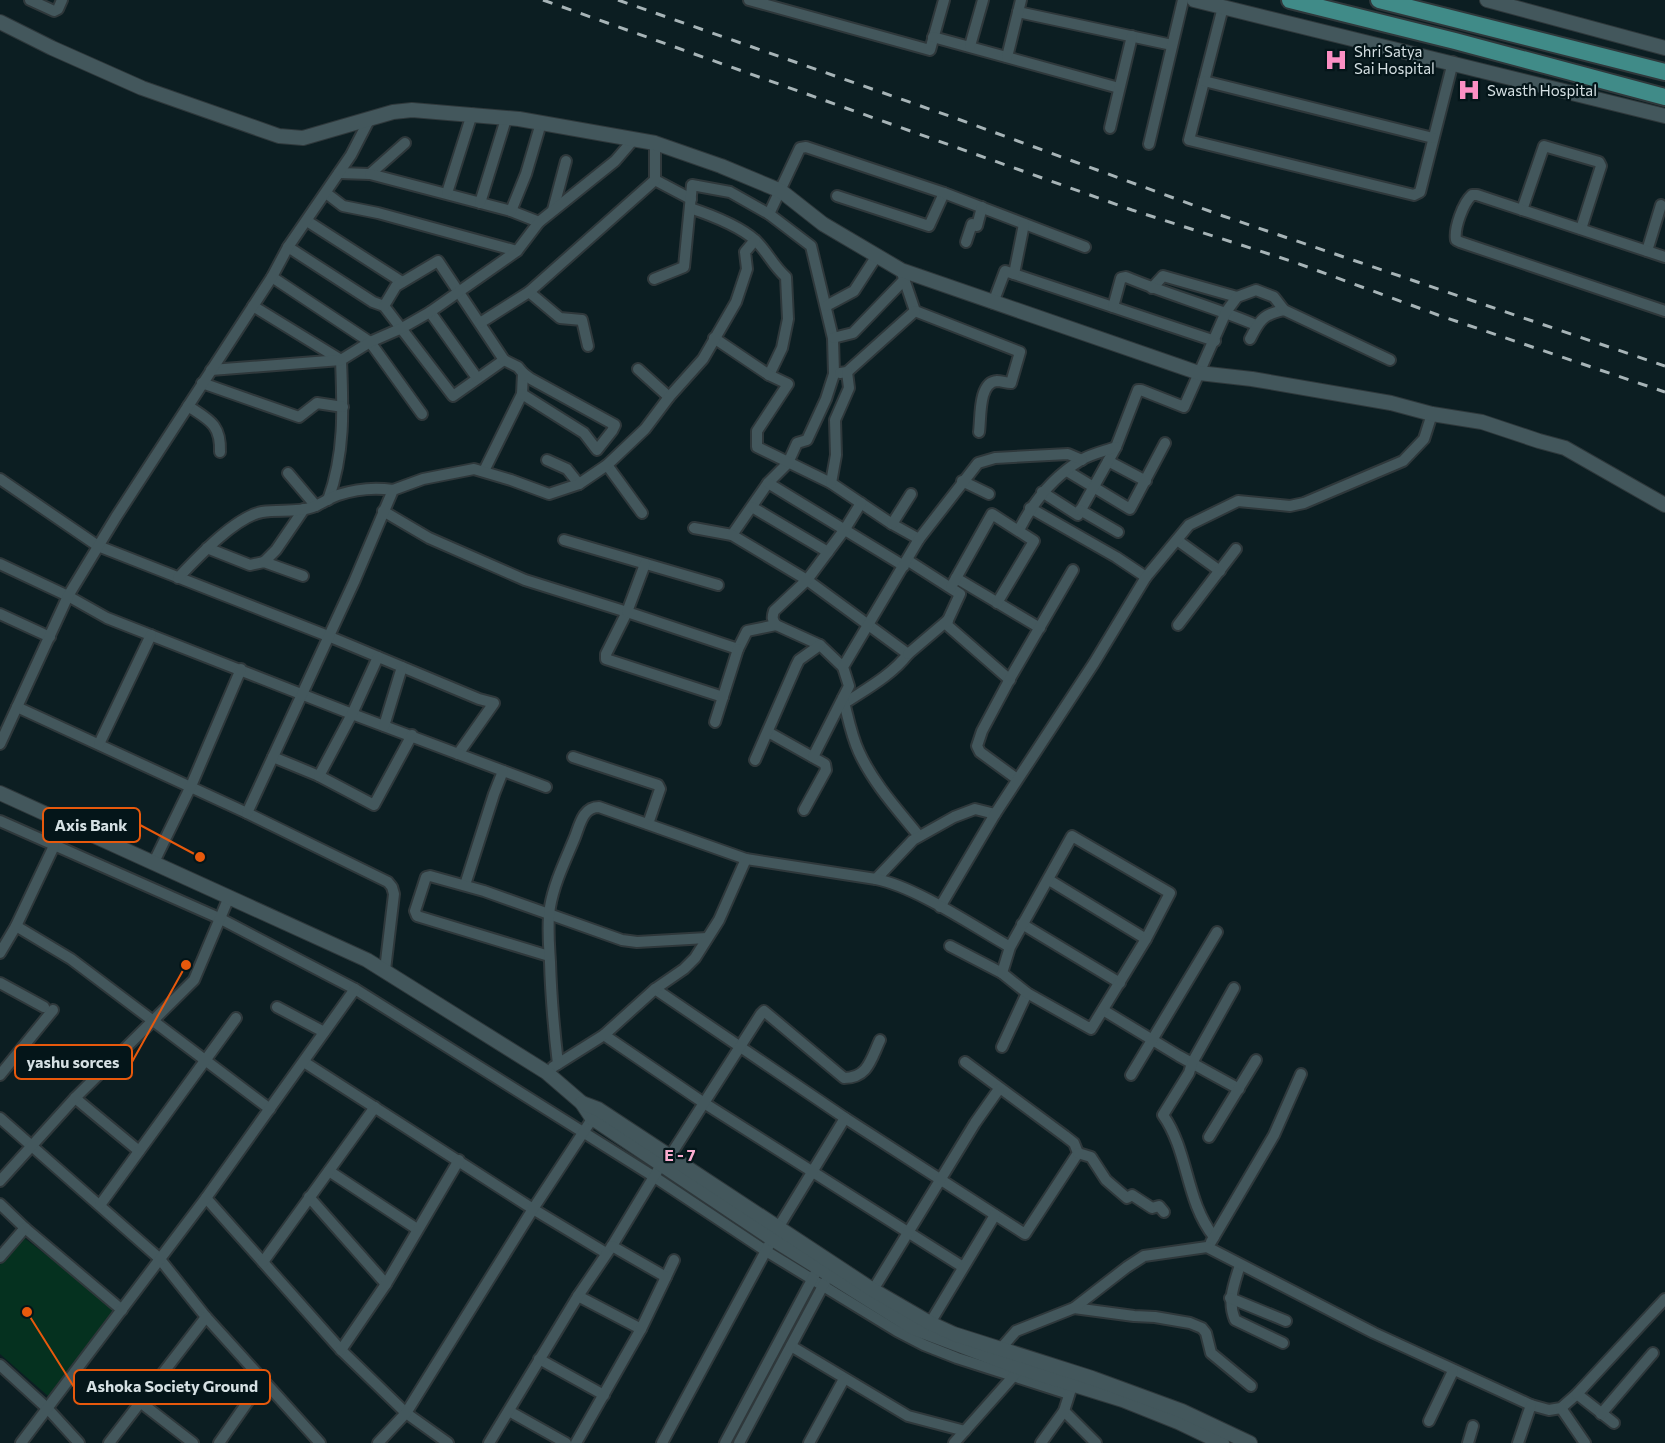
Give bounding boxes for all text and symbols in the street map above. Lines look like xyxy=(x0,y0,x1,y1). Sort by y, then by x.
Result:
place label: Shri Satya Sai Hospital xyxy=(1354,42,1435,77)
hospital icon: Shri Satya Sai Hospital xyxy=(1323,47,1349,73)
hospital icon: Swasth Hospital xyxy=(1456,77,1482,103)
place label: Swasth Hospital xyxy=(1487,81,1597,99)
callout: Axis Bank xyxy=(43,808,140,842)
text: Axis Bank xyxy=(54,815,128,834)
callout: yashu sorces xyxy=(15,1045,132,1079)
text: yashu sorces xyxy=(27,1052,119,1071)
district label: E - 7 xyxy=(664,1145,696,1164)
callout: Ashoka Society Ground xyxy=(74,1370,270,1404)
text: Ashoka Society Ground xyxy=(86,1376,258,1395)

